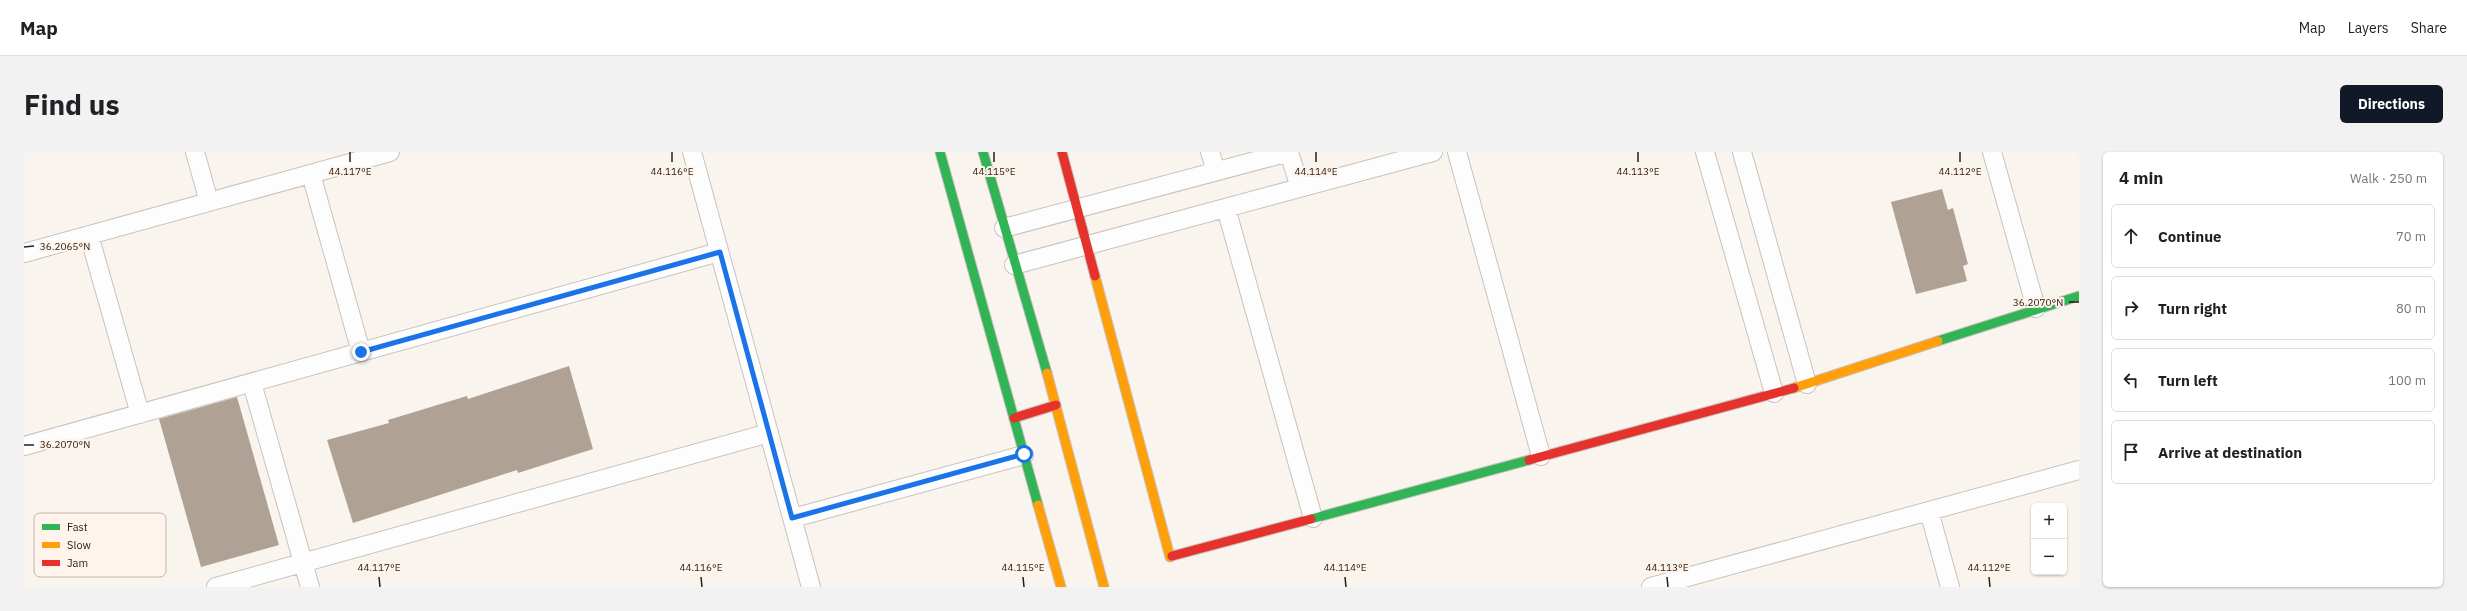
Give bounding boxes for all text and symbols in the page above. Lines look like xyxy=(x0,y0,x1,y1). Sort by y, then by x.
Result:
text: Map xyxy=(20,16,58,40)
text: Map xyxy=(2299,19,2326,37)
text: Layers xyxy=(2348,19,2389,37)
text: Share xyxy=(2411,19,2447,37)
button: Directions xyxy=(2340,85,2443,123)
text: Find us xyxy=(24,86,120,123)
text: 44.117°E xyxy=(328,165,372,178)
text: 44.116°E xyxy=(650,165,694,178)
text: 44.115°E xyxy=(972,165,1016,178)
text: 44.114°E xyxy=(1294,165,1338,178)
text: 44.113°E xyxy=(1616,165,1660,178)
text: 44.112°E xyxy=(1938,165,1982,178)
text: 4 min xyxy=(2119,167,2163,189)
text: Walk · 250 m xyxy=(2350,170,2427,187)
icon: ahead xyxy=(2120,225,2142,247)
text: Continue xyxy=(2158,227,2222,246)
text: 70 m xyxy=(2396,228,2426,245)
text: 36.2065°N xyxy=(40,240,90,253)
text: 36.2070°N xyxy=(2013,296,2063,309)
icon: right xyxy=(2120,297,2142,319)
text: Turn right xyxy=(2158,299,2227,318)
text: 80 m xyxy=(2396,300,2426,317)
route end xyxy=(352,343,370,361)
icon: left xyxy=(2120,369,2142,391)
text: Turn left xyxy=(2158,371,2218,390)
text: 100 m xyxy=(2388,372,2426,389)
text: 36.2070°N xyxy=(40,438,90,451)
icon: arrive xyxy=(2120,441,2142,463)
text: Arrive at destination xyxy=(2158,443,2302,462)
route start xyxy=(1015,445,1033,463)
map controls xyxy=(2031,503,2067,575)
button: + xyxy=(2031,503,2067,539)
legend xyxy=(34,513,166,577)
text: Fast xyxy=(67,520,88,534)
text: Slow xyxy=(67,538,91,552)
button: − xyxy=(2031,539,2067,575)
text: Jam xyxy=(67,556,88,570)
text: 44.117°E xyxy=(357,561,401,574)
text: 44.116°E xyxy=(679,561,723,574)
text: 44.115°E xyxy=(1001,561,1045,574)
text: 44.114°E xyxy=(1323,561,1367,574)
text: 44.113°E xyxy=(1645,561,1689,574)
text: 44.112°E xyxy=(1967,561,2011,574)

